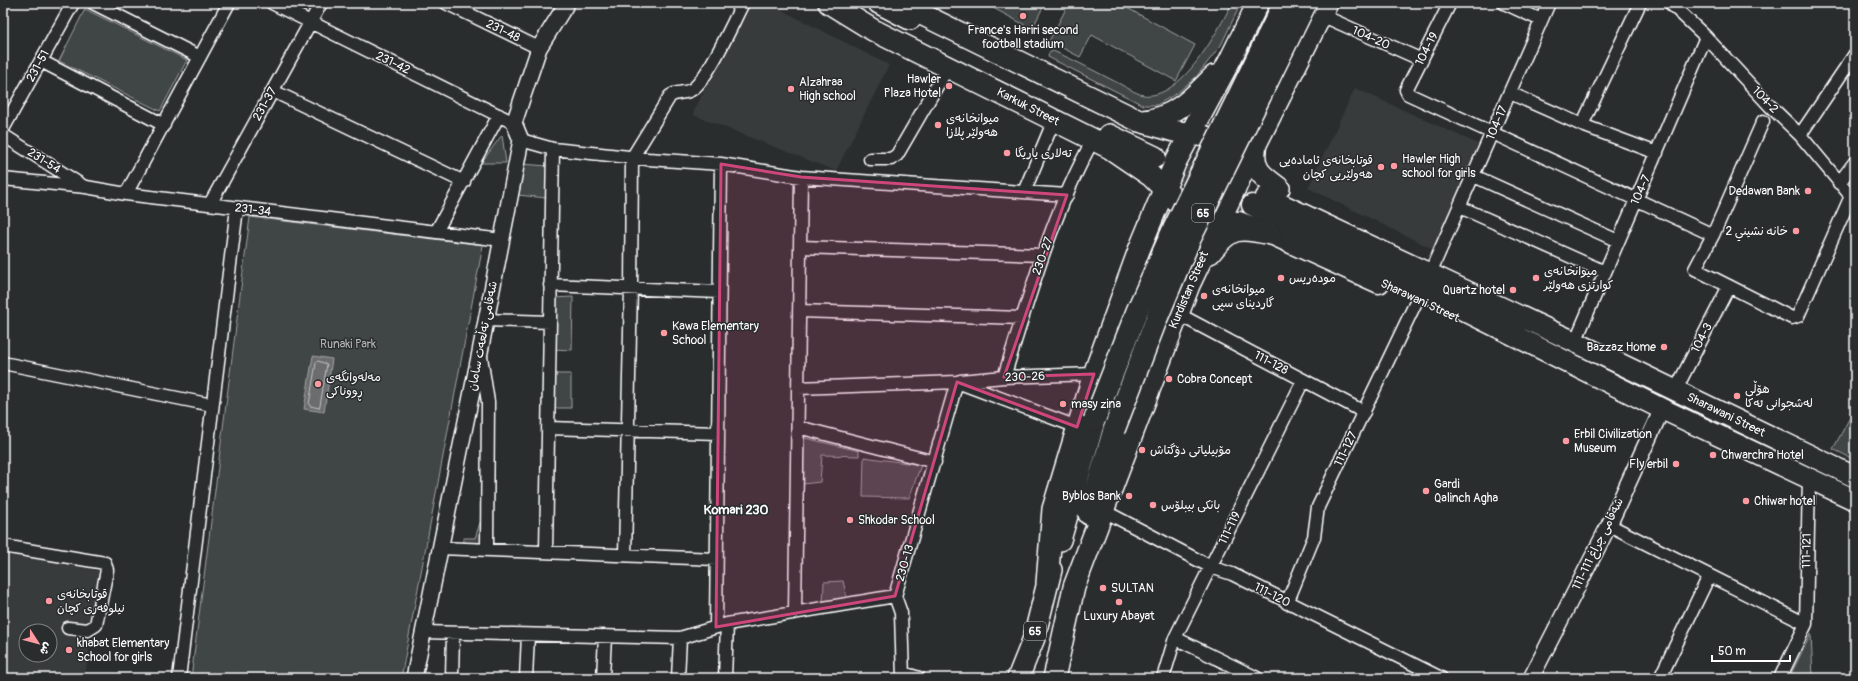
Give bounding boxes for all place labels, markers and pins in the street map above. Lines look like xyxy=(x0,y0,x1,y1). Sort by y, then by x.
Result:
marker: France's Hariri second football stadium xyxy=(1018,11,1028,21)
place label: France's Hariri second football stadium xyxy=(968,23,1079,52)
place label: Hawler Plaza Hotel xyxy=(884,72,942,101)
place label: Alzahraa High school xyxy=(799,75,856,104)
marker: Hawler Plaza Hotel xyxy=(944,81,954,91)
marker: Alzahraa High school xyxy=(786,84,796,94)
place label: میوانخانەی هەولێر پلازا xyxy=(946,111,999,140)
marker: میوانخانەی هەولێر پلازا xyxy=(933,120,943,130)
place label: تەلاری یاریگا xyxy=(1015,146,1072,161)
marker: تەلاری یاریگا xyxy=(1002,148,1012,158)
place label: Hawler High school for girls xyxy=(1402,152,1476,181)
place label: قوتابخانەی ئامادەیی هەولێریی کچان xyxy=(1279,153,1373,182)
marker: Hawler High school for girls xyxy=(1389,161,1399,171)
marker: قوتابخانەی ئامادەیی هەولێریی کچان xyxy=(1376,162,1386,172)
place label: Dedawan Bank xyxy=(1729,184,1800,199)
marker: Dedawan Bank xyxy=(1803,186,1813,196)
place label: خانه نشيني 2 xyxy=(1726,224,1788,242)
marker: خانه نشيني 2 xyxy=(1791,226,1801,236)
place label: میوانخانەی کوارتزی هەولێر xyxy=(1543,264,1613,293)
place label: مودەریس xyxy=(1289,271,1336,286)
marker: مودەریس xyxy=(1276,273,1286,283)
marker: میوانخانەی کوارتزی هەولێر xyxy=(1531,273,1541,283)
place label: میوانخانەی گاردینای سپی xyxy=(1212,282,1274,311)
place label: Quartz hotel xyxy=(1442,283,1505,298)
marker: Quartz hotel xyxy=(1508,285,1518,295)
marker: میوانخانەی گاردینای سپی xyxy=(1199,291,1209,301)
place label: Kawa Elementary School xyxy=(672,319,759,348)
marker: Kawa Elementary School xyxy=(659,328,669,338)
place label: Bazzaz Home xyxy=(1586,340,1656,355)
marker: Bazzaz Home xyxy=(1659,342,1669,352)
place label: مەلەوانگەی ڕووناکی xyxy=(326,370,381,401)
place label: Cobra Concept xyxy=(1177,372,1252,387)
marker: Cobra Concept xyxy=(1164,374,1174,384)
marker: مەلەوانگەی ڕووناکی xyxy=(313,379,323,389)
place label: هۆڵی لەشجوانی ئەکا xyxy=(1745,380,1813,411)
marker: هۆڵی لەشجوانی ئەکا xyxy=(1732,391,1742,401)
place label: masy zina xyxy=(1071,397,1121,412)
marker: masy zina xyxy=(1058,399,1068,409)
place label: Erbil Civilization Museum xyxy=(1574,427,1652,456)
marker: Erbil Civilization Museum xyxy=(1561,436,1571,446)
place label: مۆبیلیاتی دۆگتاش xyxy=(1150,443,1231,458)
marker: مۆبیلیاتی دۆگتاش xyxy=(1137,445,1147,455)
place label: Chwarchra Hotel xyxy=(1721,448,1804,463)
marker: Chwarchra Hotel xyxy=(1708,450,1718,460)
place label: Fly erbil xyxy=(1629,457,1668,472)
marker: Fly erbil xyxy=(1671,459,1681,469)
place label: Gardi Qalinch Agha xyxy=(1434,477,1498,506)
marker: Gardi Qalinch Agha xyxy=(1421,486,1431,496)
place label: Byblos Bank xyxy=(1062,489,1121,504)
marker: Byblos Bank xyxy=(1124,491,1134,501)
place label: Chiwar hotel xyxy=(1754,494,1816,509)
marker: Chiwar hotel xyxy=(1741,496,1751,506)
place label: بانکی بیبلۆس xyxy=(1161,498,1220,513)
marker: بانکی بیبلۆس xyxy=(1148,500,1158,510)
place label: Shkodar School xyxy=(858,513,935,528)
marker: Shkodar School xyxy=(845,515,855,525)
place label: SULTAN xyxy=(1111,581,1154,596)
marker: SULTAN xyxy=(1098,583,1108,593)
place label: قوتابخانەی نیلوفەری کچان xyxy=(57,587,125,616)
marker: قوتابخانەی نیلوفەری کچان xyxy=(44,596,54,606)
marker: Luxury Abayat xyxy=(1114,597,1124,607)
place label: Luxury Abayat xyxy=(1083,609,1155,624)
place label: khabat Elementary School for girls xyxy=(77,636,170,665)
marker: khabat Elementary School for girls xyxy=(64,645,74,655)

